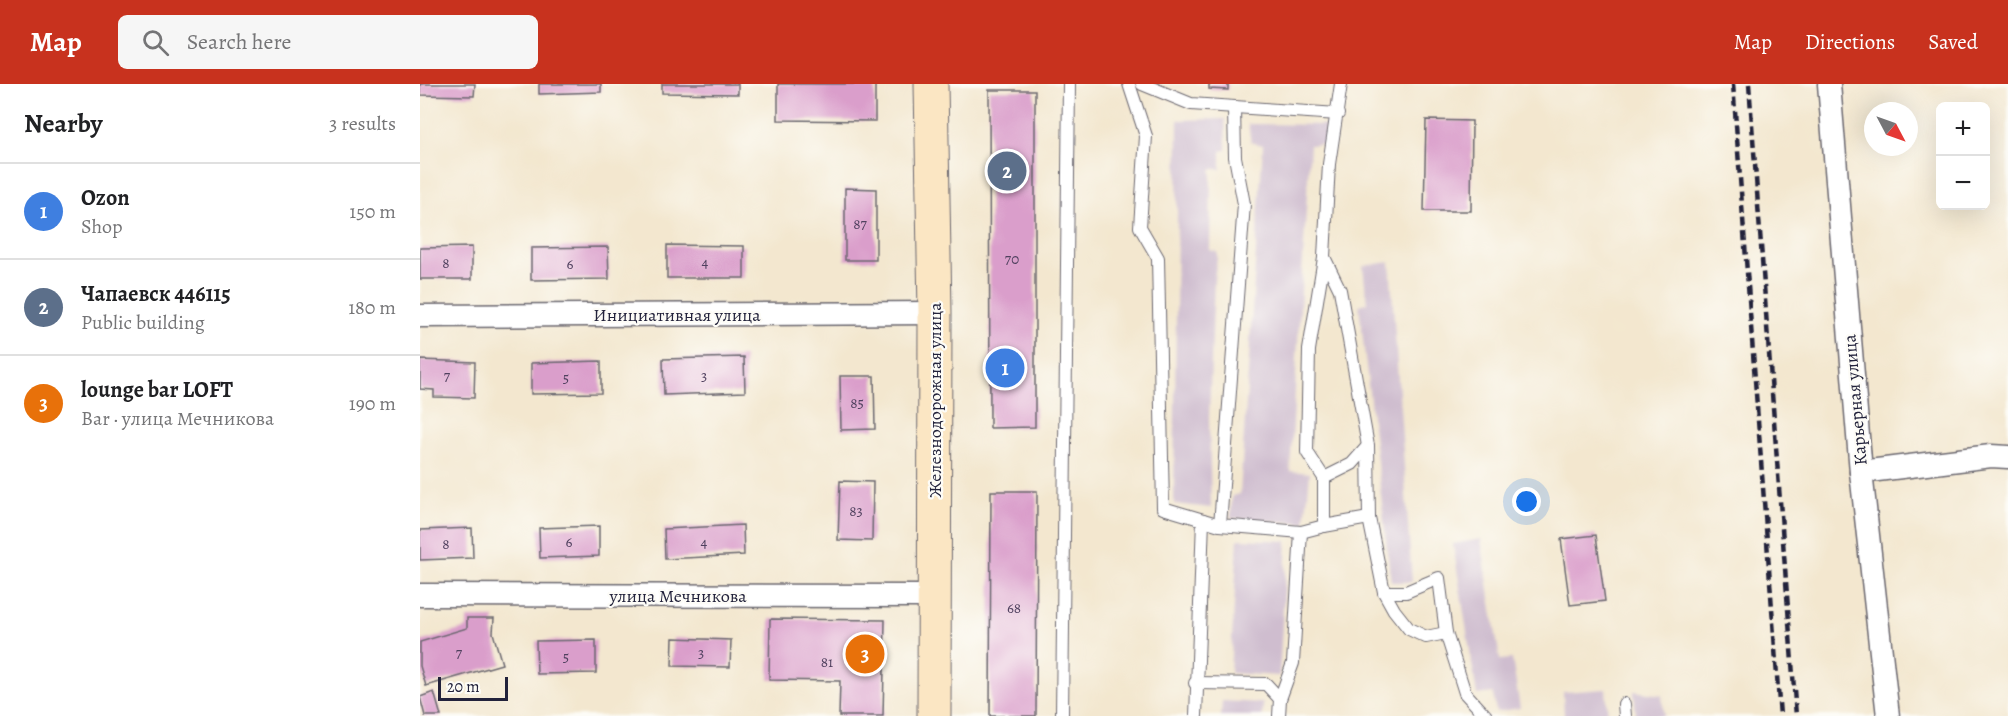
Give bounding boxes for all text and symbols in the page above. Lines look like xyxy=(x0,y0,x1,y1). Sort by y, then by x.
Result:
search box xyxy=(118,15,538,69)
text: Map xyxy=(30,23,82,61)
icon: search xyxy=(139,26,172,59)
text: Search here xyxy=(187,27,291,57)
text: Map xyxy=(1734,28,1772,56)
text: Directions xyxy=(1805,28,1895,56)
text: Saved xyxy=(1928,28,1978,56)
north arrow xyxy=(1864,102,1918,156)
map controls xyxy=(1936,102,1990,210)
button: + xyxy=(1936,102,1990,156)
text: Nearby xyxy=(24,106,103,141)
text: 3 results xyxy=(329,110,396,137)
pin: 2 xyxy=(988,148,1026,194)
button: − xyxy=(1936,156,1990,210)
text: Ozon xyxy=(81,183,130,213)
text: 1 xyxy=(40,198,47,225)
text: 150 m xyxy=(349,198,396,225)
text: Shop xyxy=(81,213,123,240)
house number: 87 xyxy=(853,214,867,234)
house number: 70 xyxy=(1005,249,1019,269)
house number: 4 xyxy=(702,252,709,272)
house number: 8 xyxy=(442,253,450,273)
house number: 6 xyxy=(567,254,574,274)
text: Чапаевск 446115 xyxy=(81,279,231,309)
text: 2 xyxy=(39,294,48,321)
text: 180 m xyxy=(348,294,396,321)
street label: Железнодорожная улица xyxy=(923,302,947,498)
street label: Инициативная улица xyxy=(593,303,761,327)
text: Public building xyxy=(81,309,205,336)
street label: Карьерная улица xyxy=(1837,333,1873,467)
pin: 1 xyxy=(986,346,1024,390)
house number: 7 xyxy=(444,366,451,386)
house number: 3 xyxy=(701,366,707,386)
house number: 5 xyxy=(563,368,569,388)
text: lounge bar LOFT xyxy=(81,375,233,405)
text: 3 xyxy=(39,390,48,417)
text: 190 m xyxy=(349,390,396,417)
house number: 85 xyxy=(850,393,864,413)
text: Bar · улица Мечникова xyxy=(81,405,274,432)
your location xyxy=(1512,487,1541,516)
house number: 83 xyxy=(849,501,863,521)
house number: 6 xyxy=(566,532,573,552)
house number: 4 xyxy=(701,532,708,552)
house number: 8 xyxy=(442,534,450,554)
street label: улица Мечникова xyxy=(608,584,747,608)
house number: 68 xyxy=(1007,598,1021,618)
pin: 3 xyxy=(846,632,884,676)
house number: 7 xyxy=(456,643,463,663)
house number: 3 xyxy=(698,643,704,663)
house number: 5 xyxy=(563,647,569,667)
house number: 81 xyxy=(821,652,833,672)
scale bar xyxy=(438,674,508,702)
text: 20 m xyxy=(447,676,480,698)

